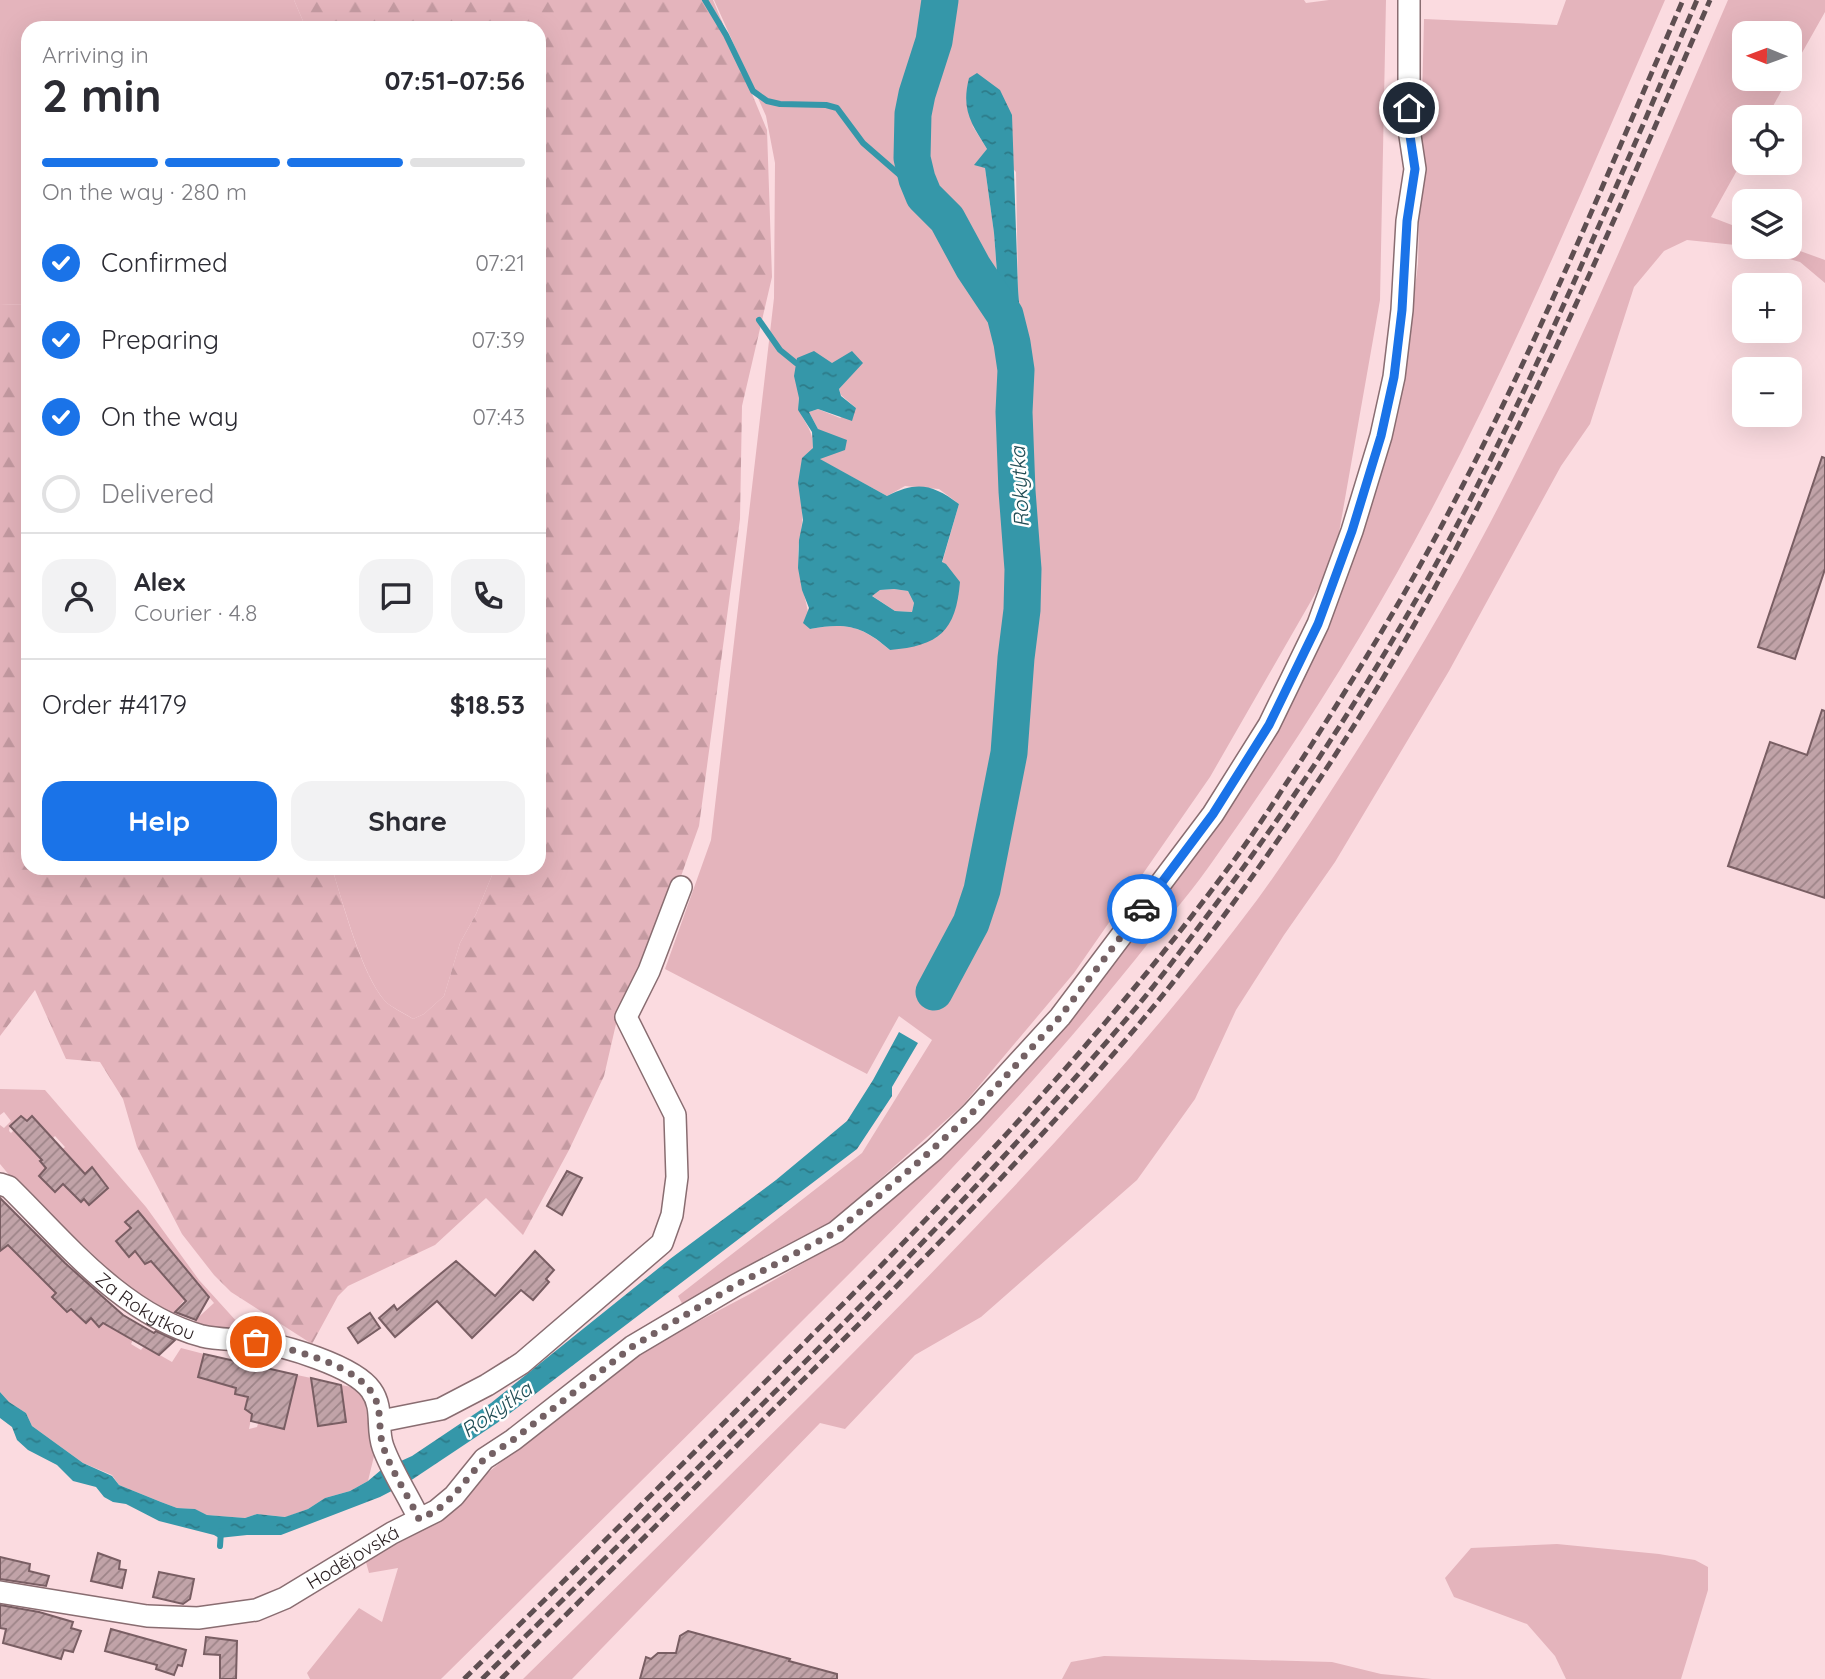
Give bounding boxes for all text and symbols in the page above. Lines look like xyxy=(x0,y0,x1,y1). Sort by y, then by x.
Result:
north arrow xyxy=(1732,21,1802,91)
map controls xyxy=(1732,21,1802,427)
text: Arriving in xyxy=(42,40,149,69)
text: 07:51–07:56 xyxy=(385,64,525,97)
text: 2 min xyxy=(42,66,162,124)
pin xyxy=(1379,78,1439,138)
icon: home xyxy=(1390,89,1428,127)
button: locate xyxy=(1732,105,1802,175)
text: On the way · 280 m xyxy=(42,177,247,206)
button: layers xyxy=(1732,189,1802,259)
icon: check xyxy=(42,244,80,282)
text: Confirmed xyxy=(101,246,228,279)
text: 07:21 xyxy=(475,248,525,277)
button: + xyxy=(1732,273,1802,343)
icon: check xyxy=(42,321,80,359)
text: Preparing xyxy=(101,323,219,356)
text: 07:39 xyxy=(472,325,525,354)
button: − xyxy=(1732,357,1802,427)
icon: check xyxy=(42,398,80,436)
text: On the way xyxy=(101,400,239,433)
text: 07:43 xyxy=(472,402,525,431)
water label: Rokytka xyxy=(1004,445,1034,528)
text: Delivered xyxy=(101,477,214,510)
button: person xyxy=(42,559,116,633)
button: chat xyxy=(359,559,433,633)
button: phone xyxy=(451,559,525,633)
text: Alex xyxy=(134,565,185,598)
text: Courier · 4.8 xyxy=(134,598,257,627)
text: Order #4179 xyxy=(42,688,187,721)
text: $18.53 xyxy=(450,688,525,721)
button: Help xyxy=(42,781,277,861)
button: Share xyxy=(291,781,525,861)
courier xyxy=(1107,874,1177,944)
icon: car xyxy=(1123,890,1161,928)
street label: Za Rokytkou xyxy=(91,1267,198,1345)
pin xyxy=(226,1312,286,1372)
icon: bag xyxy=(237,1323,275,1361)
water label: Rokytka xyxy=(455,1374,538,1443)
street label: Hodějovská xyxy=(302,1520,403,1594)

